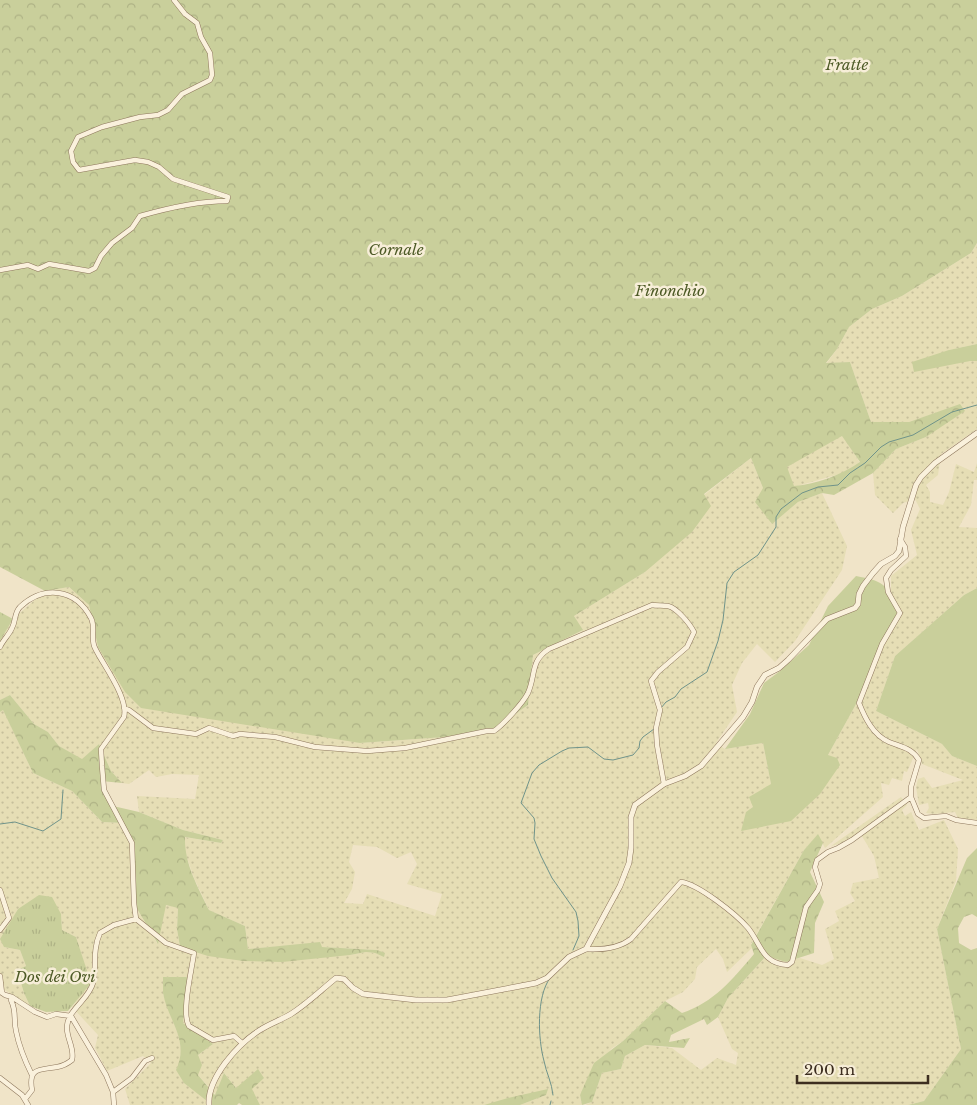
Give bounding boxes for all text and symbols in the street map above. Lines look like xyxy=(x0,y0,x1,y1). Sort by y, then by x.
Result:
park label: Fratte xyxy=(825,55,869,74)
park label: Cornale xyxy=(368,240,424,259)
park label: Finonchio xyxy=(634,281,705,300)
park label: Dos dei Ovi xyxy=(14,967,96,986)
scale bar xyxy=(797,1052,928,1084)
text: 200 m xyxy=(804,1060,855,1079)

